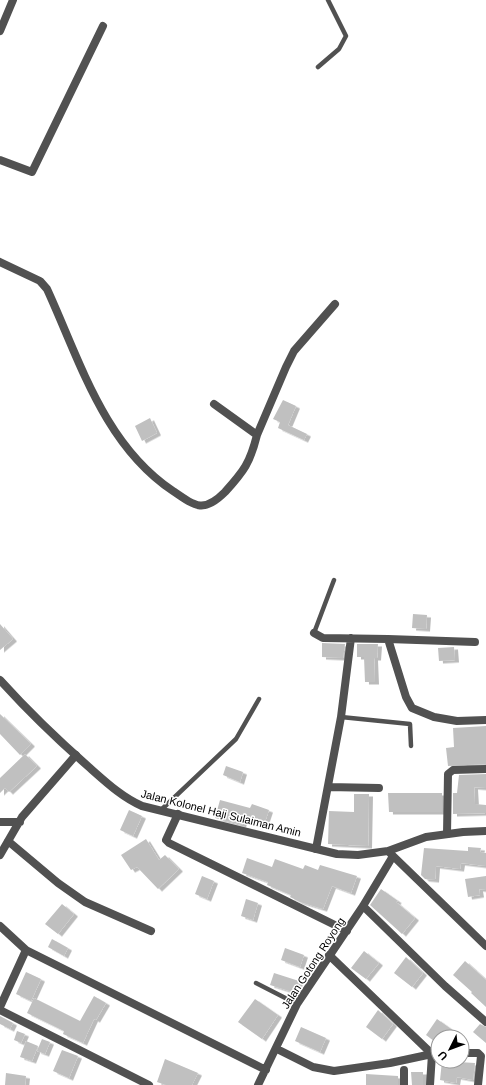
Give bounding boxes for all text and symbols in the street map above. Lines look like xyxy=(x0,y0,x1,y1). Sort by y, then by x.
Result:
street label: Jalan Kolonel Haji Sulaiman Amin xyxy=(140,787,302,839)
street label: Jalan Gotong Royong xyxy=(279,915,347,1011)
north arrow xyxy=(430,1029,470,1069)
text: U xyxy=(435,1049,450,1063)

